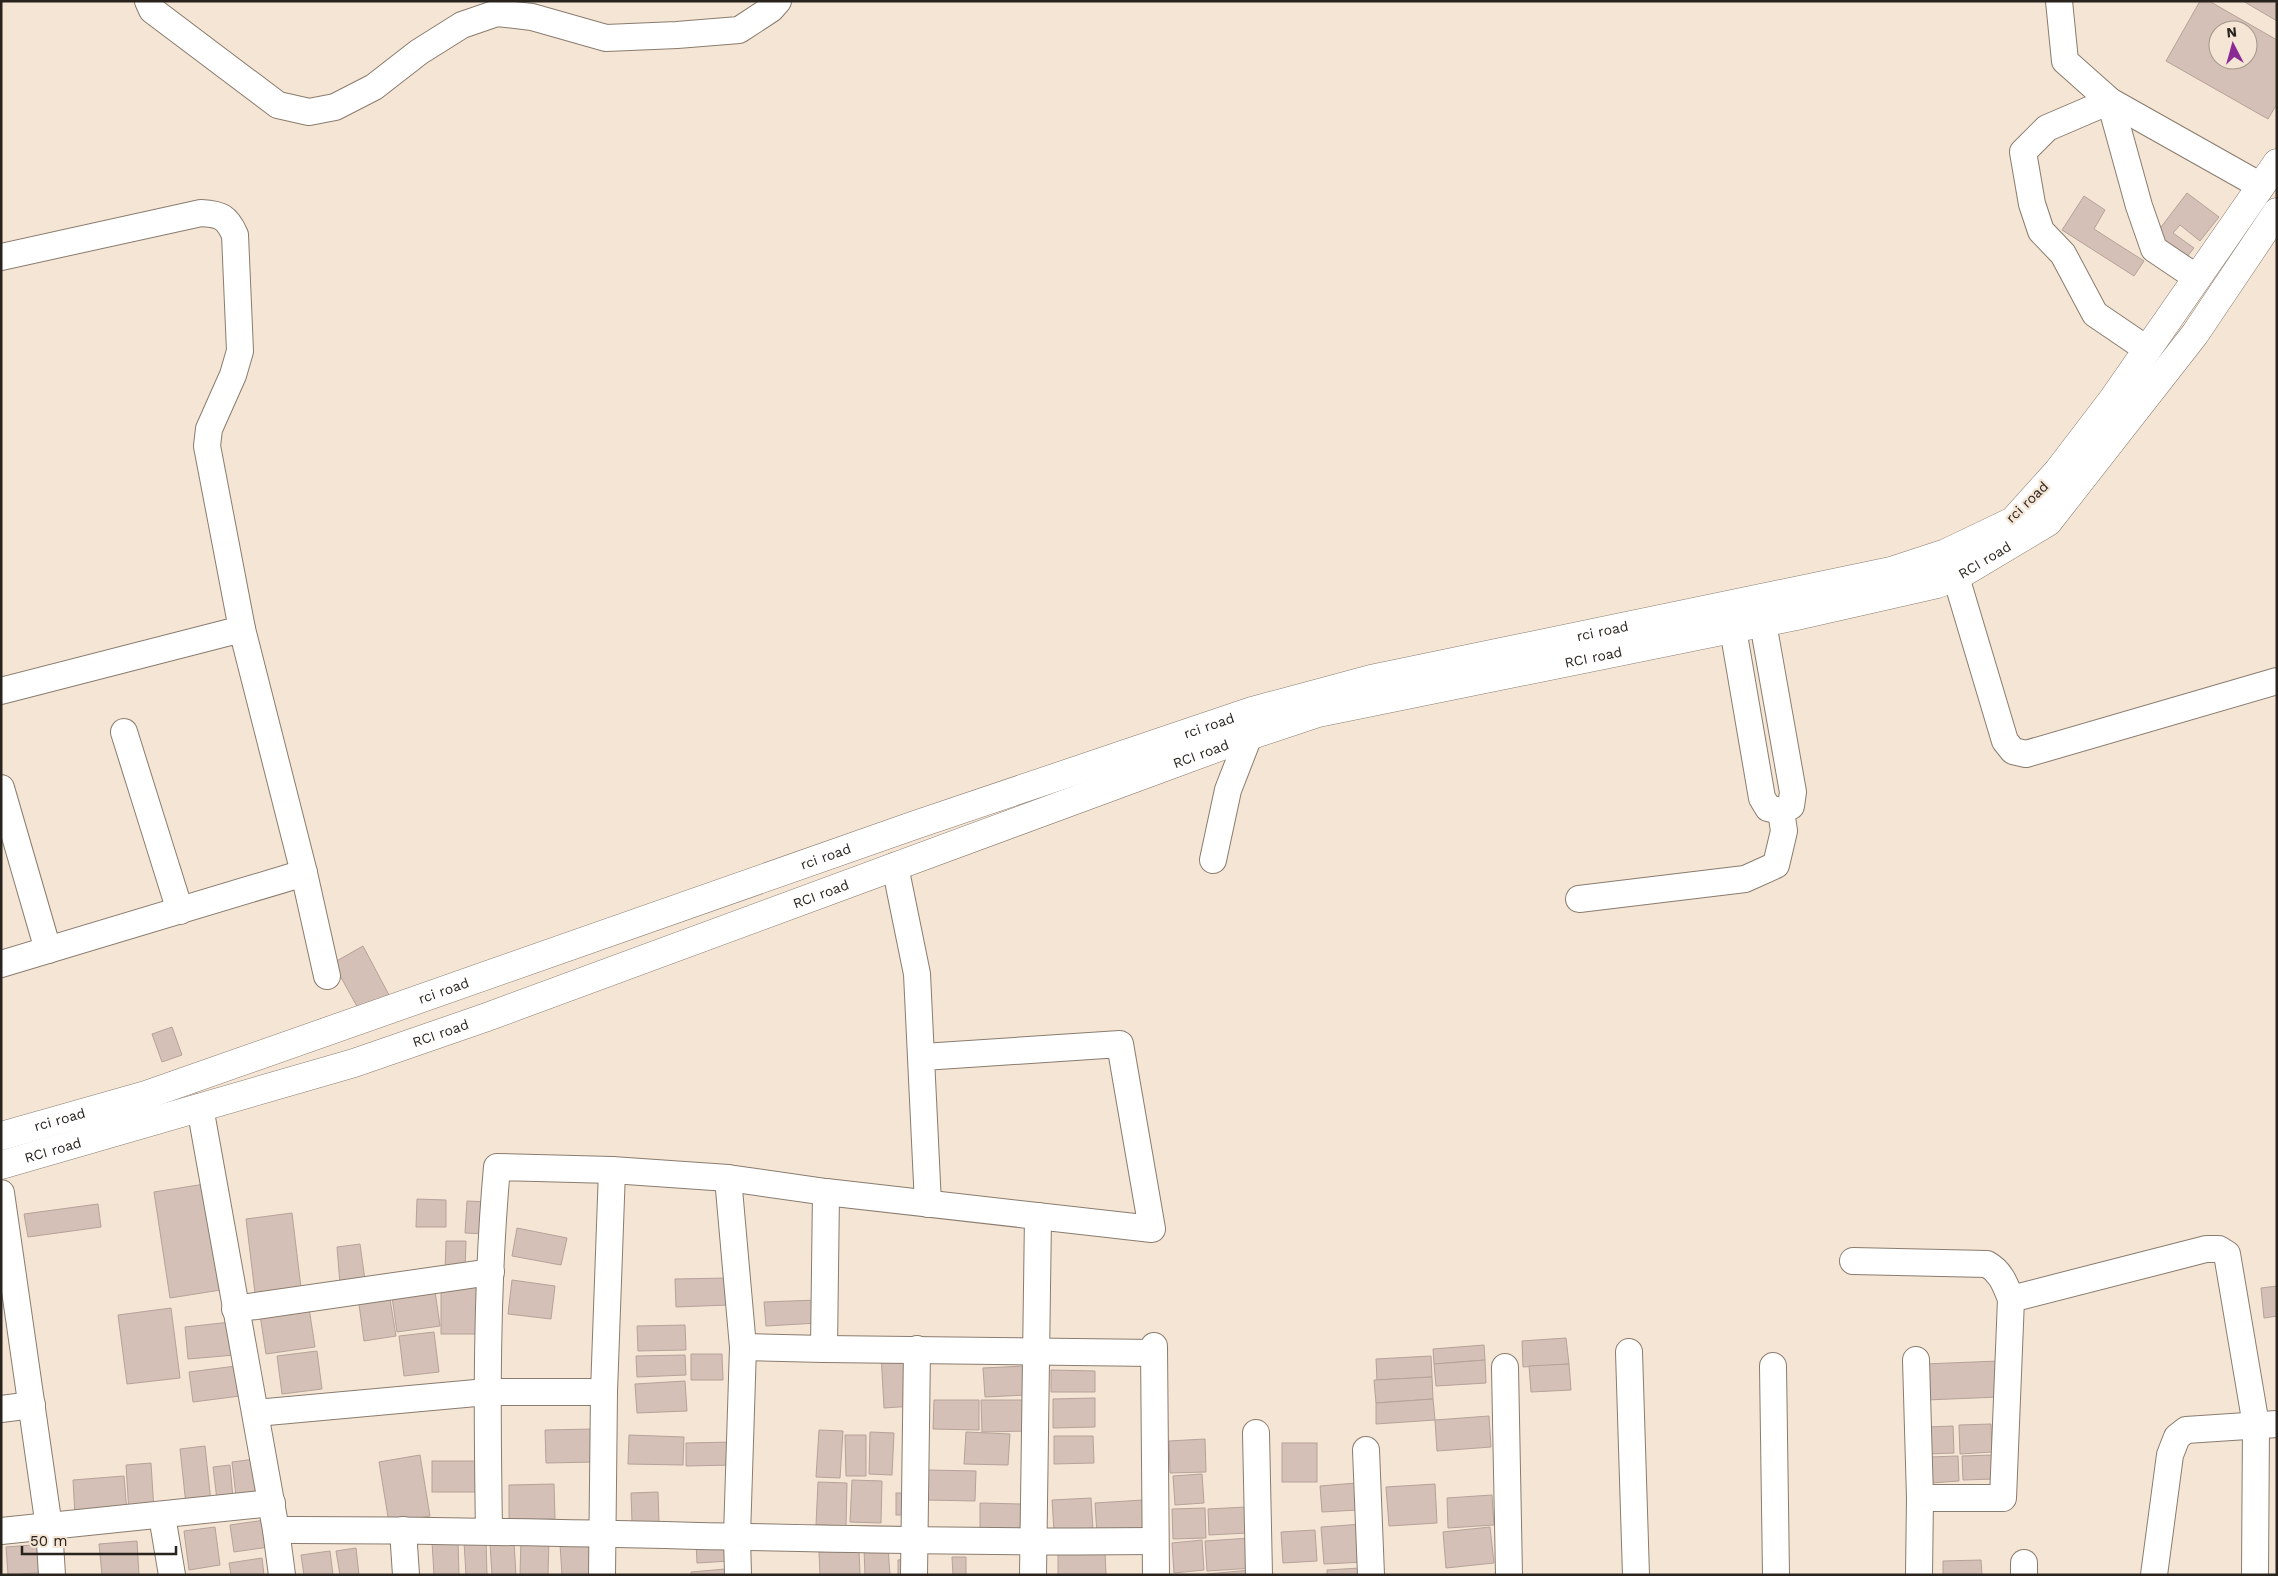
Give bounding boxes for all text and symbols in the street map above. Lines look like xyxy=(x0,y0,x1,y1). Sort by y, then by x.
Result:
north arrow xyxy=(2208,20,2258,70)
text: N xyxy=(2226,24,2238,41)
street label: rci road xyxy=(2003,478,2051,526)
street label: RCI road xyxy=(1955,538,2014,582)
street label: rci road xyxy=(1575,618,1630,644)
street label: RCI road xyxy=(1563,643,1624,671)
street label: rci road xyxy=(1182,710,1236,742)
street label: RCI road xyxy=(1171,736,1231,771)
street label: rci road xyxy=(798,840,853,873)
street label: RCI road xyxy=(791,876,851,911)
street label: rci road xyxy=(416,974,471,1007)
street label: RCI road xyxy=(410,1016,471,1050)
street label: rci road xyxy=(32,1105,87,1134)
street label: RCI road xyxy=(23,1134,83,1166)
scale bar xyxy=(22,1524,176,1556)
text: 50 m xyxy=(30,1532,67,1550)

